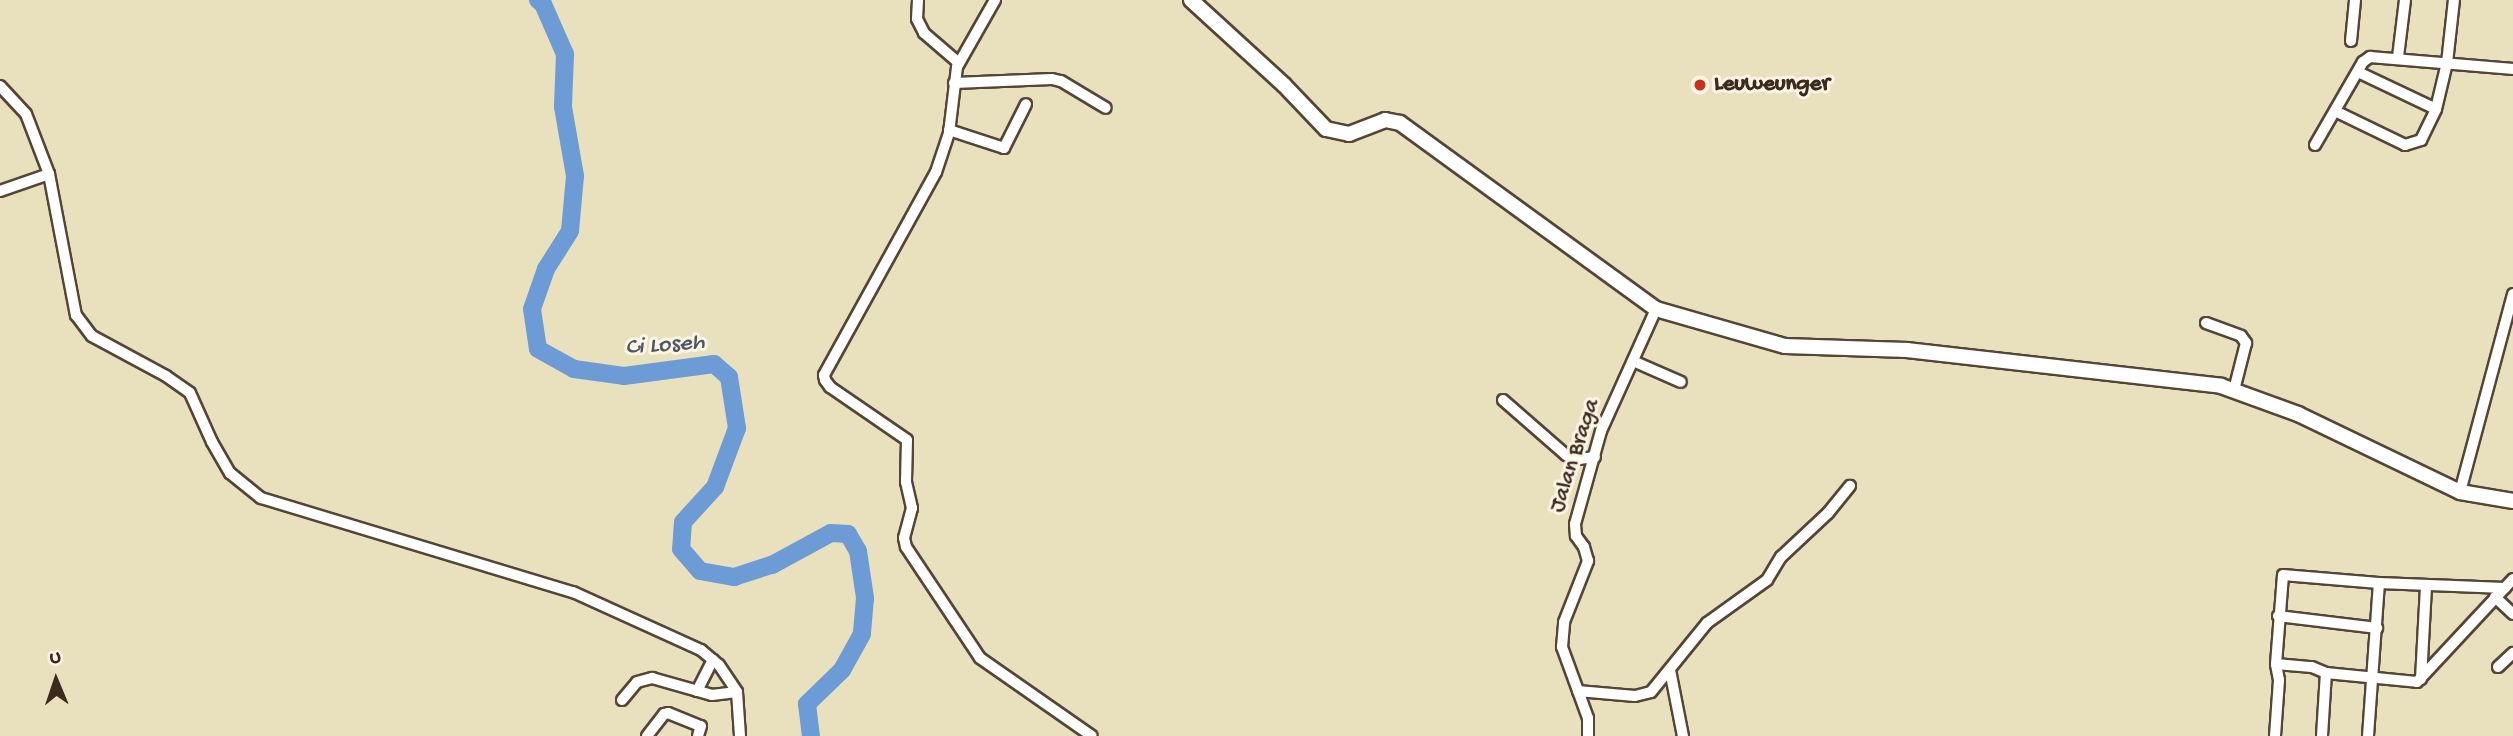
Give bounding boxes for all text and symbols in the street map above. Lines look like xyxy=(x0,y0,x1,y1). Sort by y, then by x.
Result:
place label: Leuweunger xyxy=(1714,71,1830,99)
marker: Leuweunger xyxy=(1692,77,1708,93)
water label: Ci Loseh xyxy=(624,329,706,363)
street label: Jalan Braga xyxy=(1545,396,1607,516)
north arrow xyxy=(21,645,91,715)
text: U xyxy=(49,647,61,670)

